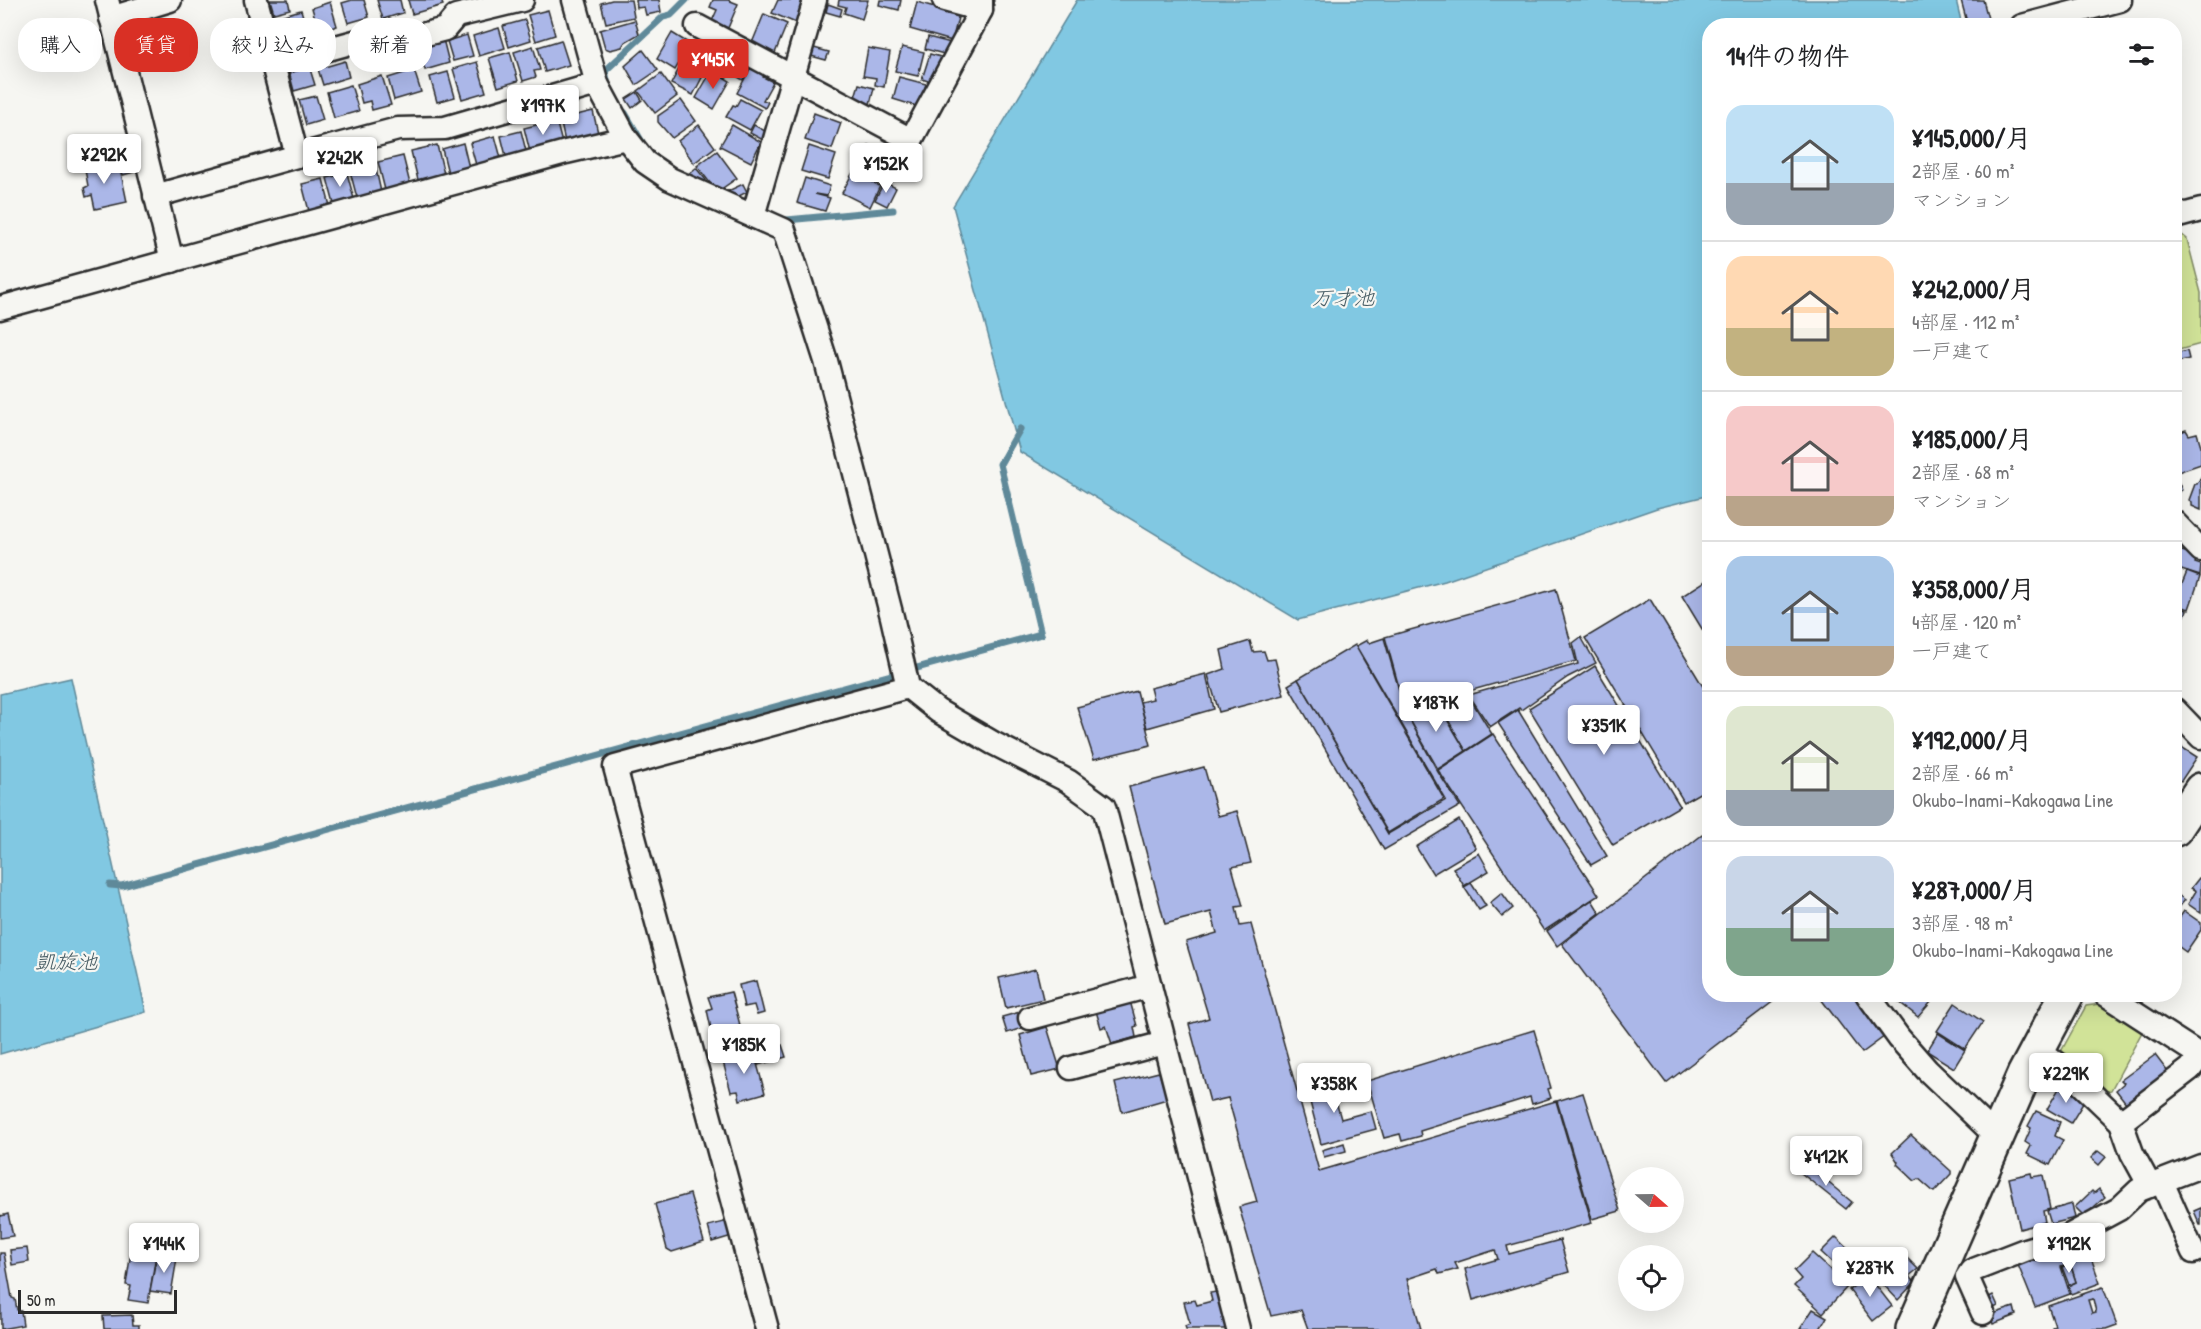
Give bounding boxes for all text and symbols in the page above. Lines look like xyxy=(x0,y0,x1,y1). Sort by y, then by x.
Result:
chip: 購入 xyxy=(18,18,102,72)
chip: 賃貸 xyxy=(114,18,198,72)
chip: 絞り込み xyxy=(210,18,336,72)
chip: 新着 xyxy=(348,18,432,72)
text: 14件の物件 xyxy=(1726,38,1849,73)
icon: filters xyxy=(2125,38,2158,71)
pin: ¥145K xyxy=(671,39,755,90)
text: ¥145K xyxy=(692,45,734,72)
pin: ¥197K xyxy=(501,85,585,136)
text: ¥197K xyxy=(521,91,565,118)
text: ¥145,000/月 xyxy=(1912,120,2031,155)
icon: home xyxy=(1774,129,1846,201)
pin: ¥292K xyxy=(62,134,146,185)
pin: ¥242K xyxy=(298,137,382,188)
text: ¥292K xyxy=(81,140,127,167)
text: ¥242K xyxy=(317,143,363,170)
pin: ¥152K xyxy=(844,143,928,194)
text: ¥152K xyxy=(864,149,908,176)
text: 2部屋 · 60 m² xyxy=(1912,157,2014,184)
text: マンション xyxy=(1912,186,2011,213)
text: ¥242,000/月 xyxy=(1912,271,2035,306)
icon: home xyxy=(1774,280,1846,352)
water label: 万才池 xyxy=(1312,283,1375,312)
text: 4部屋 · 112 m² xyxy=(1912,308,2019,335)
text: 一戸建て xyxy=(1912,337,1992,364)
text: ¥185,000/月 xyxy=(1912,421,2033,456)
icon: home xyxy=(1774,430,1846,502)
text: 2部屋 · 68 m² xyxy=(1912,458,2014,485)
text: マンション xyxy=(1912,487,2011,514)
text: ¥358,000/月 xyxy=(1912,571,2035,606)
icon: home xyxy=(1774,580,1846,652)
text: 4部屋 · 120 m² xyxy=(1912,608,2021,635)
text: 一戸建て xyxy=(1912,637,1992,664)
pin: ¥187K xyxy=(1394,682,1478,733)
text: ¥187K xyxy=(1413,688,1459,715)
pin: ¥351K xyxy=(1562,705,1646,756)
text: ¥351K xyxy=(1582,711,1626,738)
text: ¥192,000/月 xyxy=(1912,722,2032,757)
icon: home xyxy=(1774,730,1846,802)
text: 2部屋 · 66 m² xyxy=(1912,759,2013,786)
text: Okubo-Inami-Kakogawa Line xyxy=(1912,786,2114,813)
text: ¥287,000/月 xyxy=(1912,872,2038,907)
icon: home xyxy=(1774,880,1846,952)
text: 3部屋 · 98 m² xyxy=(1912,909,2013,936)
text: Okubo-Inami-Kakogawa Line xyxy=(1912,936,2114,963)
water label: 凱旋池 xyxy=(35,947,98,976)
pin: ¥185K xyxy=(702,1024,786,1075)
text: ¥185K xyxy=(722,1030,766,1057)
pin: ¥229K xyxy=(2024,1053,2108,1104)
text: ¥229K xyxy=(2043,1059,2089,1086)
pin: ¥358K xyxy=(1292,1063,1376,1114)
text: ¥358K xyxy=(1311,1069,1357,1096)
pin: ¥412K xyxy=(1784,1136,1868,1187)
text: ¥412K xyxy=(1804,1142,1848,1169)
north arrow xyxy=(1618,1167,1684,1233)
map controls xyxy=(1618,1167,1684,1311)
pin: ¥144K xyxy=(122,1223,206,1274)
pin: ¥192K xyxy=(2027,1223,2111,1274)
text: ¥144K xyxy=(143,1229,185,1256)
text: ¥192K xyxy=(2047,1229,2091,1256)
button: locate xyxy=(1618,1245,1684,1311)
pin: ¥287K xyxy=(1828,1247,1912,1298)
text: ¥287K xyxy=(1846,1253,1894,1280)
scale bar xyxy=(18,1287,177,1314)
text: 50 m xyxy=(27,1289,56,1311)

